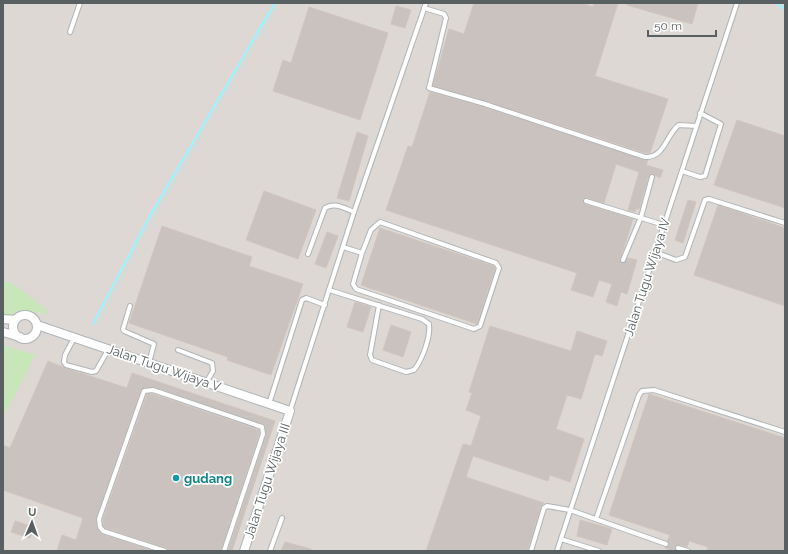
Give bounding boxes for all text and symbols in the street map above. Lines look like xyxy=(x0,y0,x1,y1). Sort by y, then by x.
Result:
scale bar xyxy=(648,12,716,38)
text: 50 m xyxy=(654,19,682,33)
street label: Jalan Tugu Wijaya IV xyxy=(621,216,673,338)
street label: Jalan Tugu Wijaya V xyxy=(105,341,223,395)
street label: Jalan Tugu Wijaya III xyxy=(241,421,293,541)
place label: gudang xyxy=(184,471,232,486)
marker: gudang xyxy=(171,473,181,483)
north arrow xyxy=(12,502,52,542)
text: U xyxy=(28,506,37,519)

